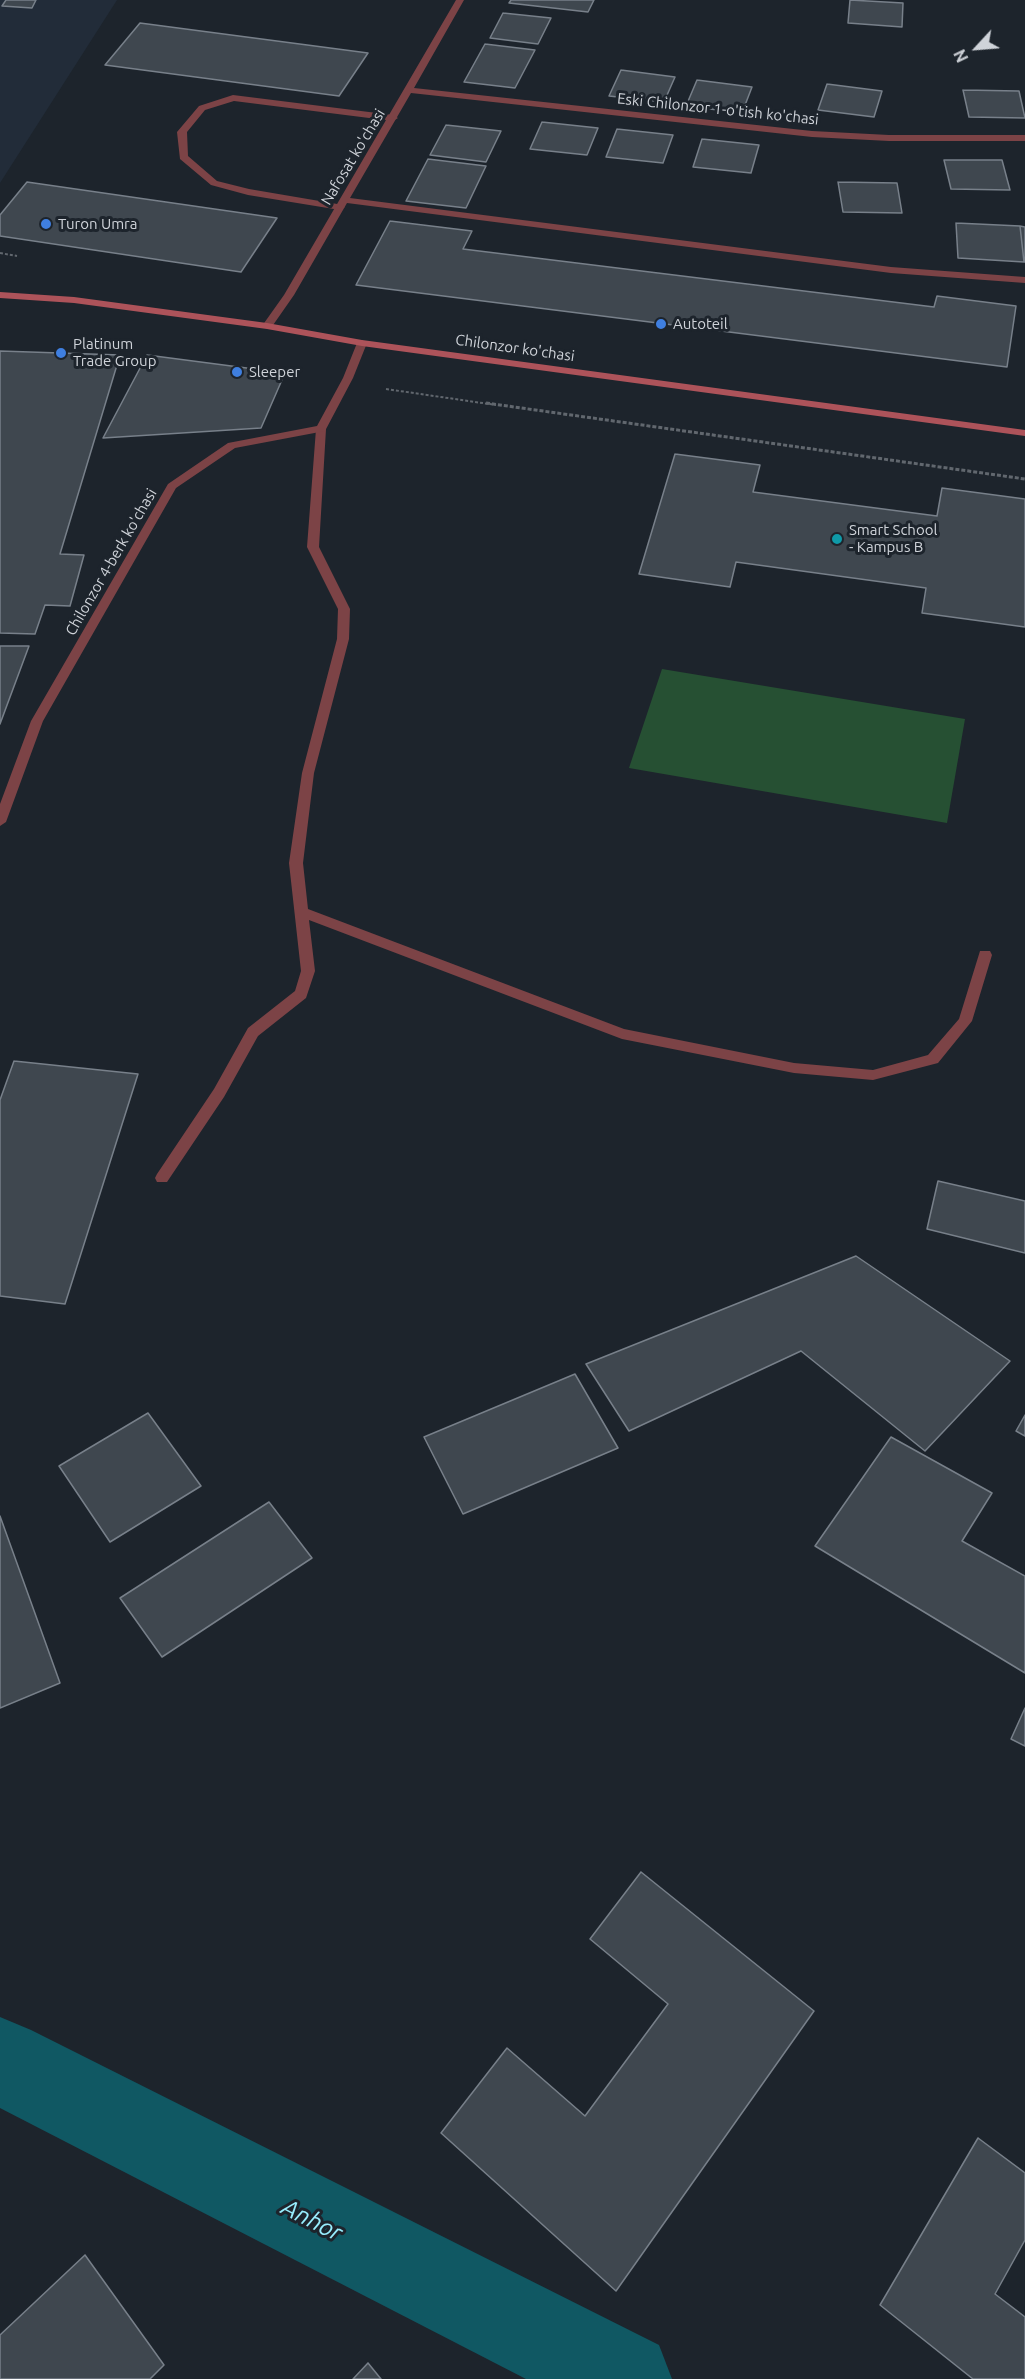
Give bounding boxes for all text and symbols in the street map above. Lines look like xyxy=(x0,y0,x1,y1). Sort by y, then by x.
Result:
north arrow xyxy=(947,18,1007,78)
text: N xyxy=(950,47,972,65)
street label: Eski Chilonzor 1-o'tish ko'chasi xyxy=(616,89,820,129)
street label: Nafosat ko'chasi xyxy=(317,106,389,208)
place label: Turon Umra xyxy=(58,215,137,233)
marker: Turon Umra xyxy=(39,217,53,231)
place label: Autoteil xyxy=(673,315,728,333)
marker: Autoteil xyxy=(654,317,668,331)
street label: Chilonzor ko'chasi xyxy=(454,331,576,365)
place label: Platinum Trade Group xyxy=(73,335,156,370)
marker: Platinum Trade Group xyxy=(54,346,68,360)
place label: Sleeper xyxy=(249,363,300,381)
marker: Sleeper xyxy=(230,365,244,379)
street label: Chilonzor 4-berk ko'chasi xyxy=(62,485,160,639)
place label: Smart School - Kampus B xyxy=(849,521,937,556)
marker: Smart School - Kampus B xyxy=(830,532,844,546)
water label: Anhor xyxy=(277,2193,347,2247)

